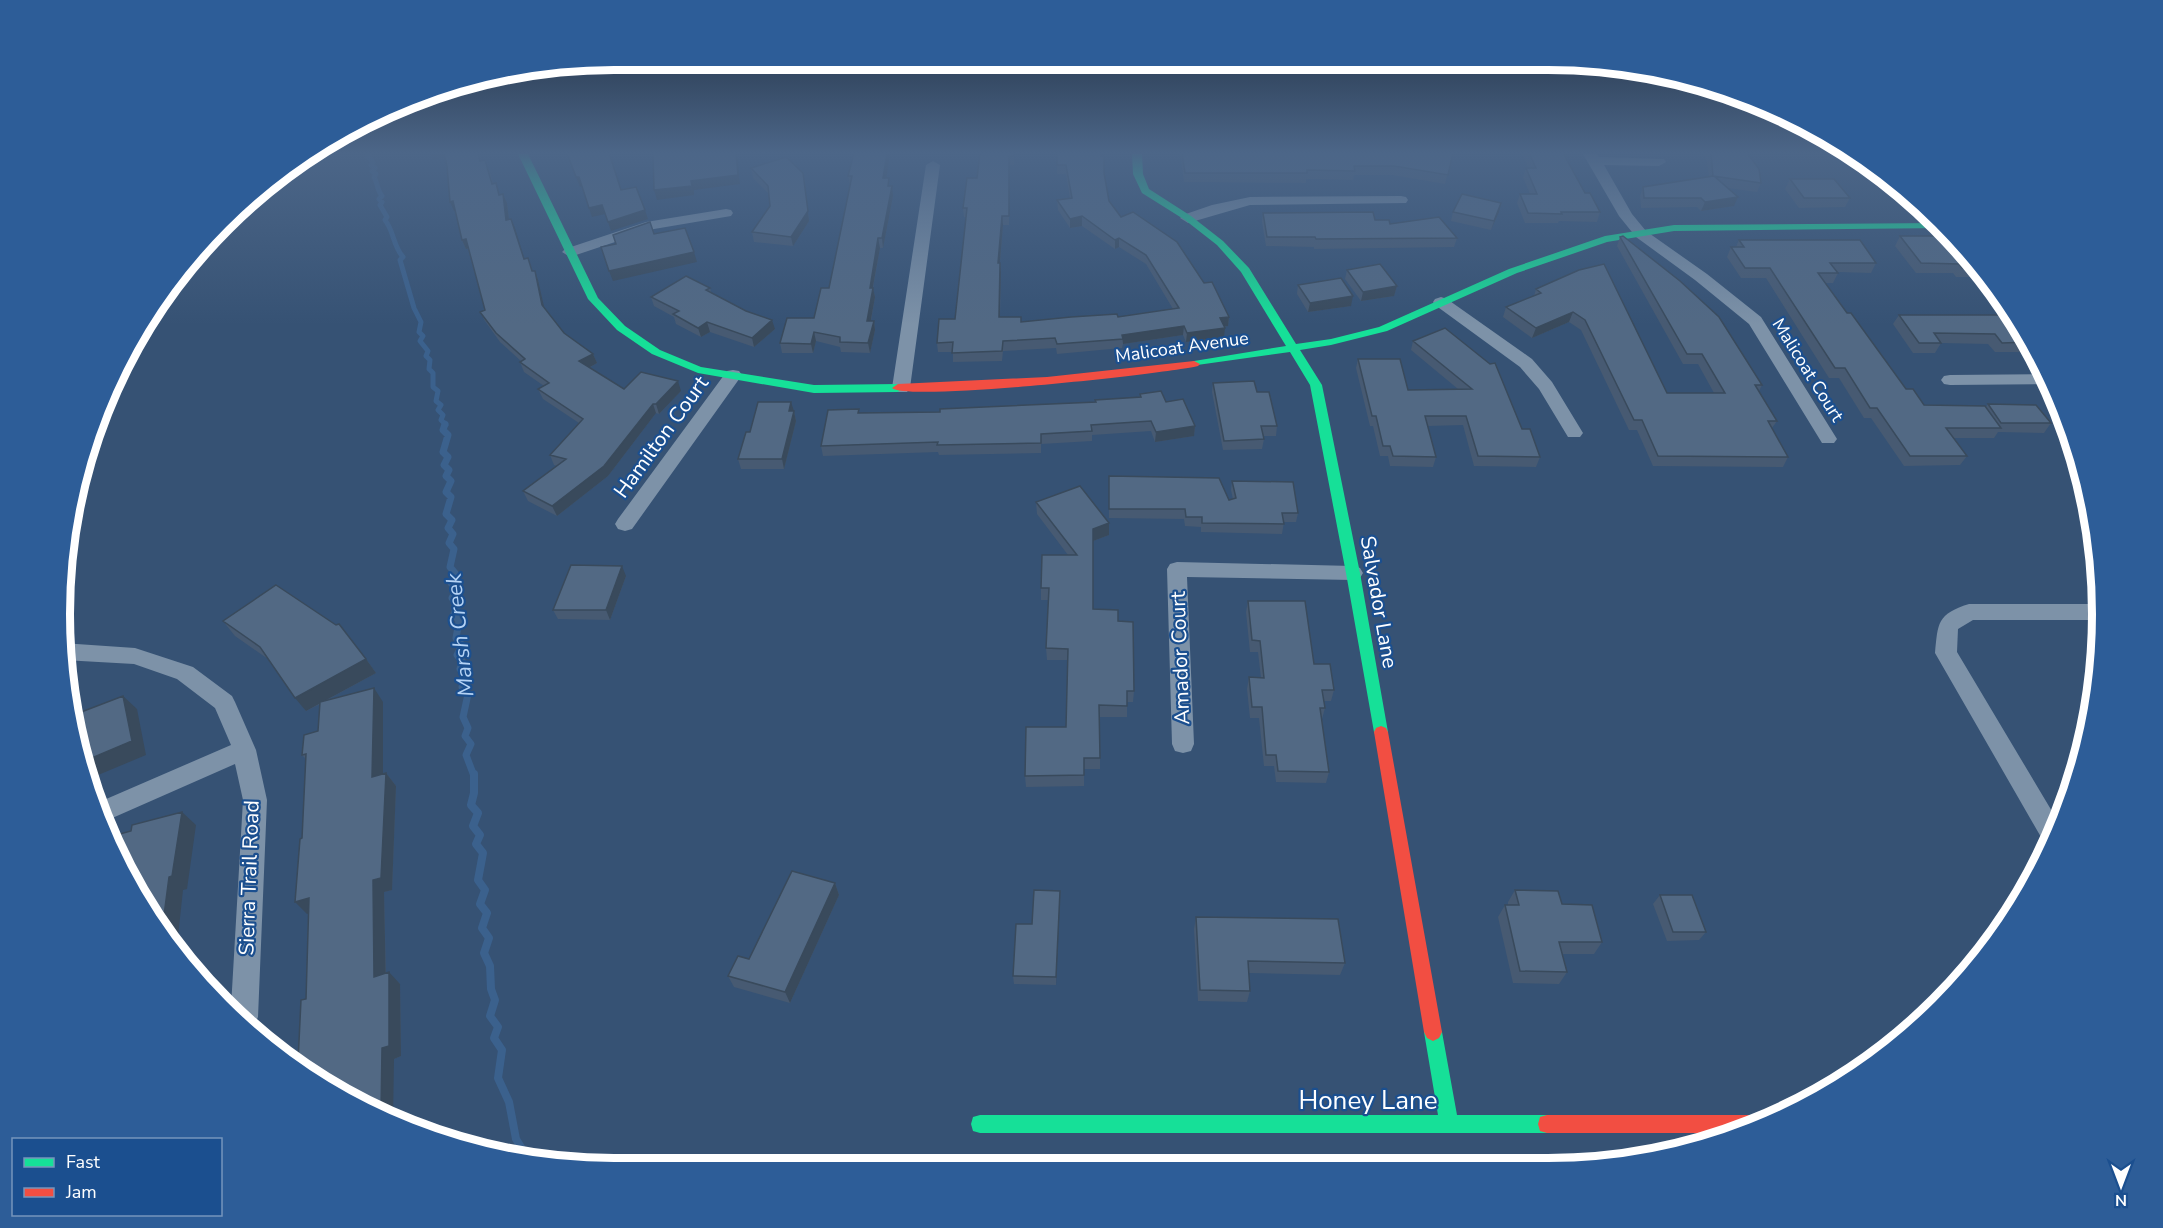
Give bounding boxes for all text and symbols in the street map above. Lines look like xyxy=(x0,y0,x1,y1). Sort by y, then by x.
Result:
street label: Malicoat Court xyxy=(1767,314,1850,427)
street label: Malicoat Avenue xyxy=(1114,326,1250,368)
street label: Hamilton Court xyxy=(607,370,715,504)
street label: Salvador Lane xyxy=(1354,533,1404,671)
water label: Marsh Creek xyxy=(439,571,481,698)
street label: Amador Court xyxy=(1164,590,1196,725)
street label: Sierra Trail Road xyxy=(232,800,266,956)
street label: Honey Lane xyxy=(1298,1083,1438,1118)
legend xyxy=(12,1138,222,1216)
text: Fast xyxy=(66,1150,101,1174)
north arrow xyxy=(2091,1156,2151,1216)
text: Jam xyxy=(65,1180,97,1204)
text: N xyxy=(2115,1189,2127,1211)

